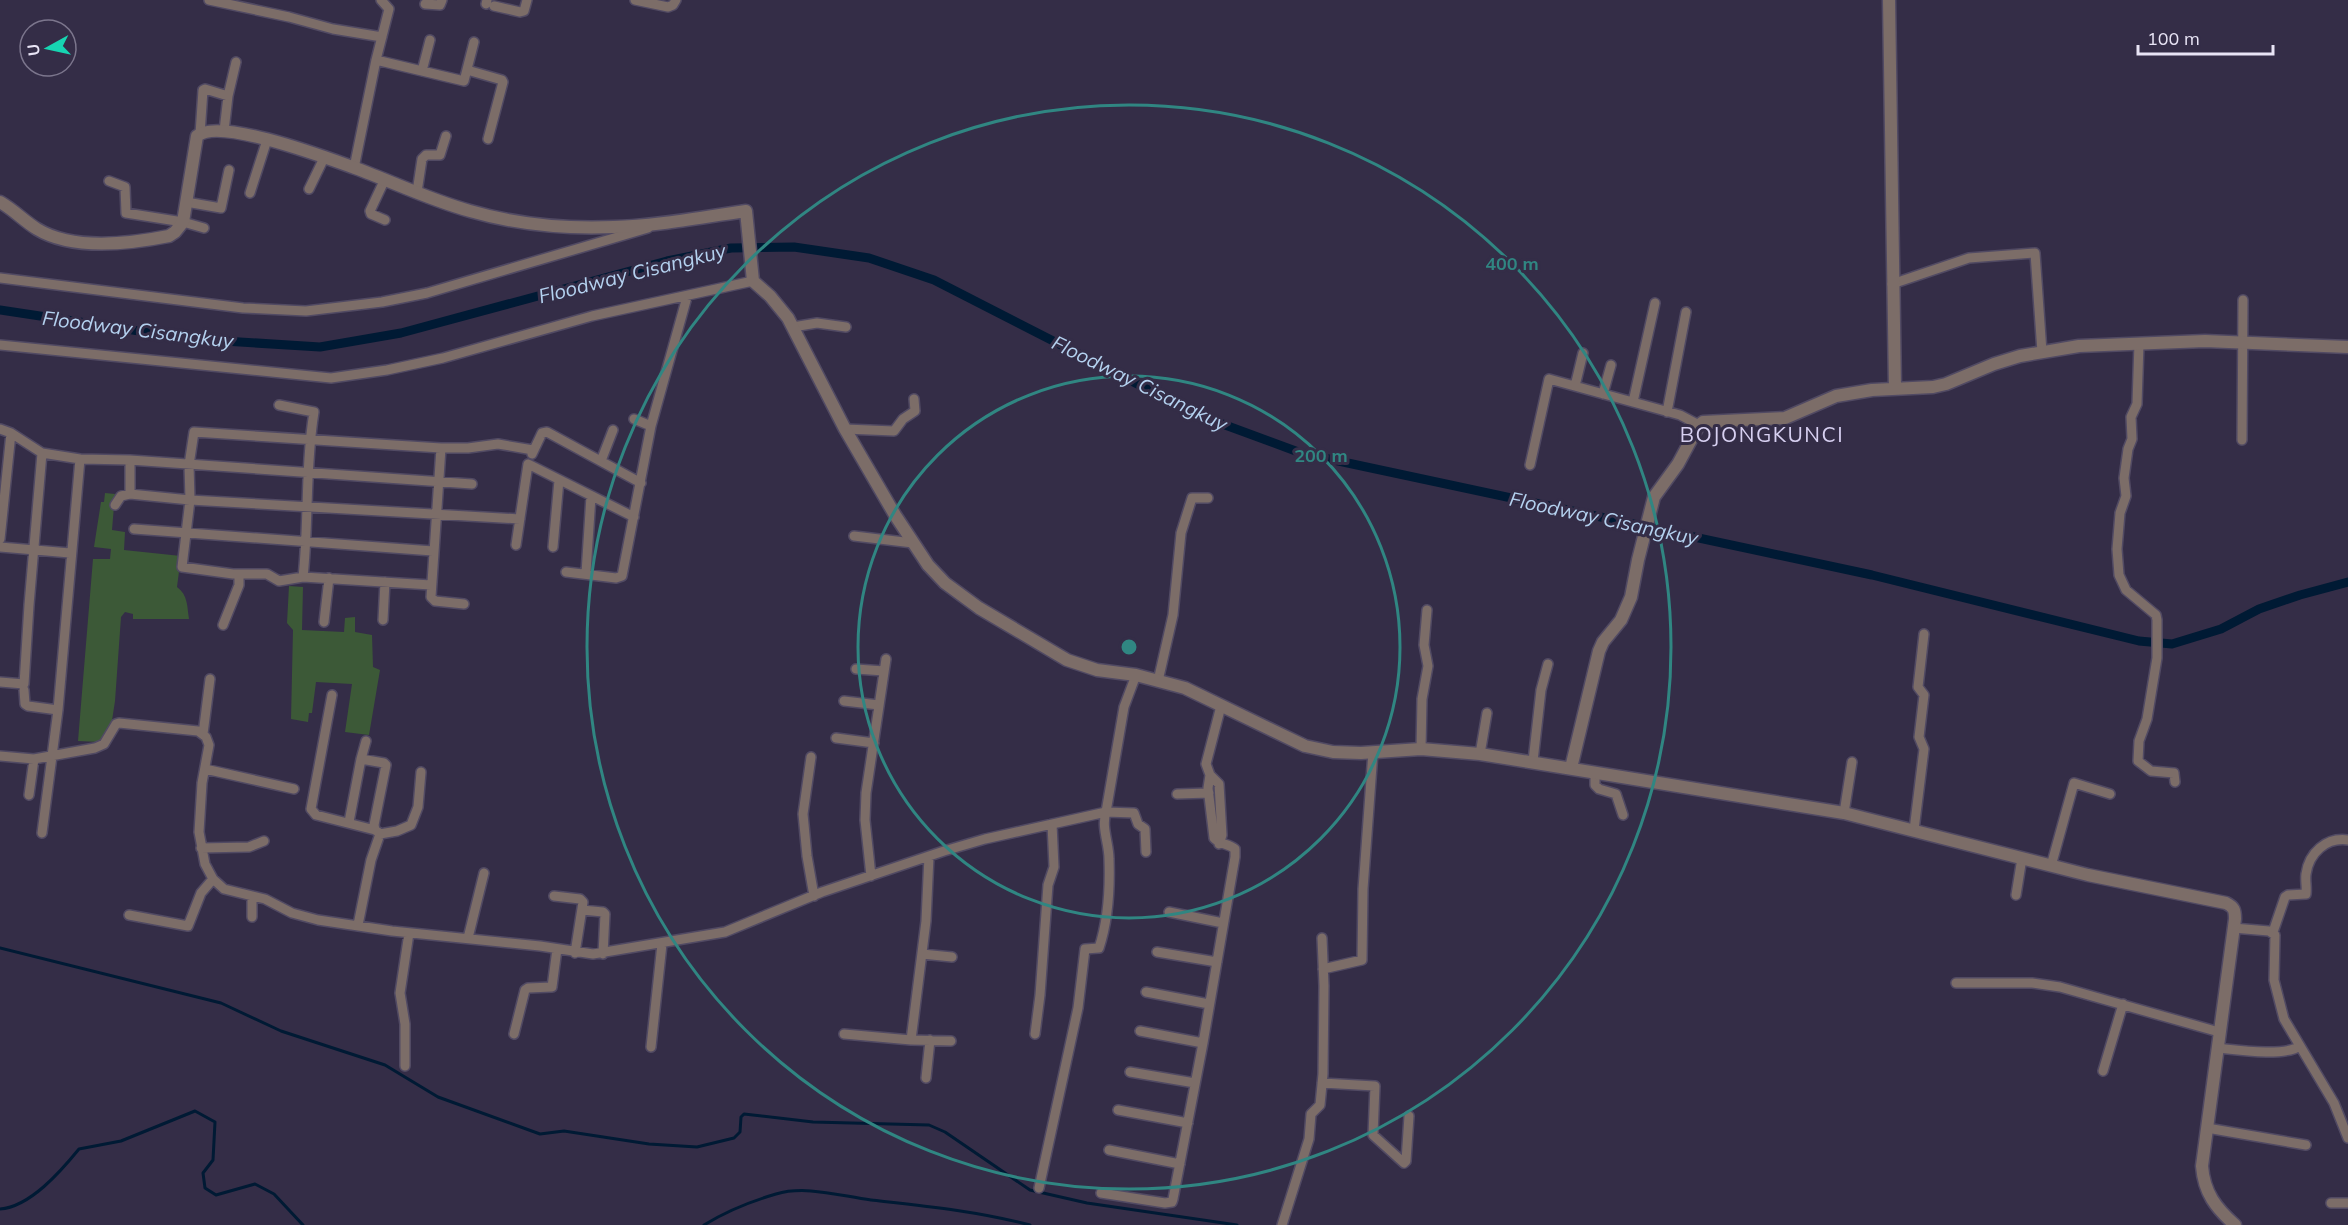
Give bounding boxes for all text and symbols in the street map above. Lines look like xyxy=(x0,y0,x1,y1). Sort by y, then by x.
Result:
north arrow xyxy=(18,18,78,78)
scale bar xyxy=(2138,18,2273,56)
text: 100 m xyxy=(2147,27,2200,50)
text: U xyxy=(22,43,44,57)
water label: Floodway Cisangkuy xyxy=(536,237,730,308)
text: 400 m xyxy=(1485,252,1539,275)
water label: Floodway Cisangkuy xyxy=(41,305,236,353)
water label: Floodway Cisangkuy xyxy=(1048,330,1233,437)
district label: BOJONGKUNCI xyxy=(1680,421,1844,447)
text: 200 m xyxy=(1294,444,1348,467)
water label: Floodway Cisangkuy xyxy=(1507,486,1702,551)
centre of rings xyxy=(1119,637,1139,657)

